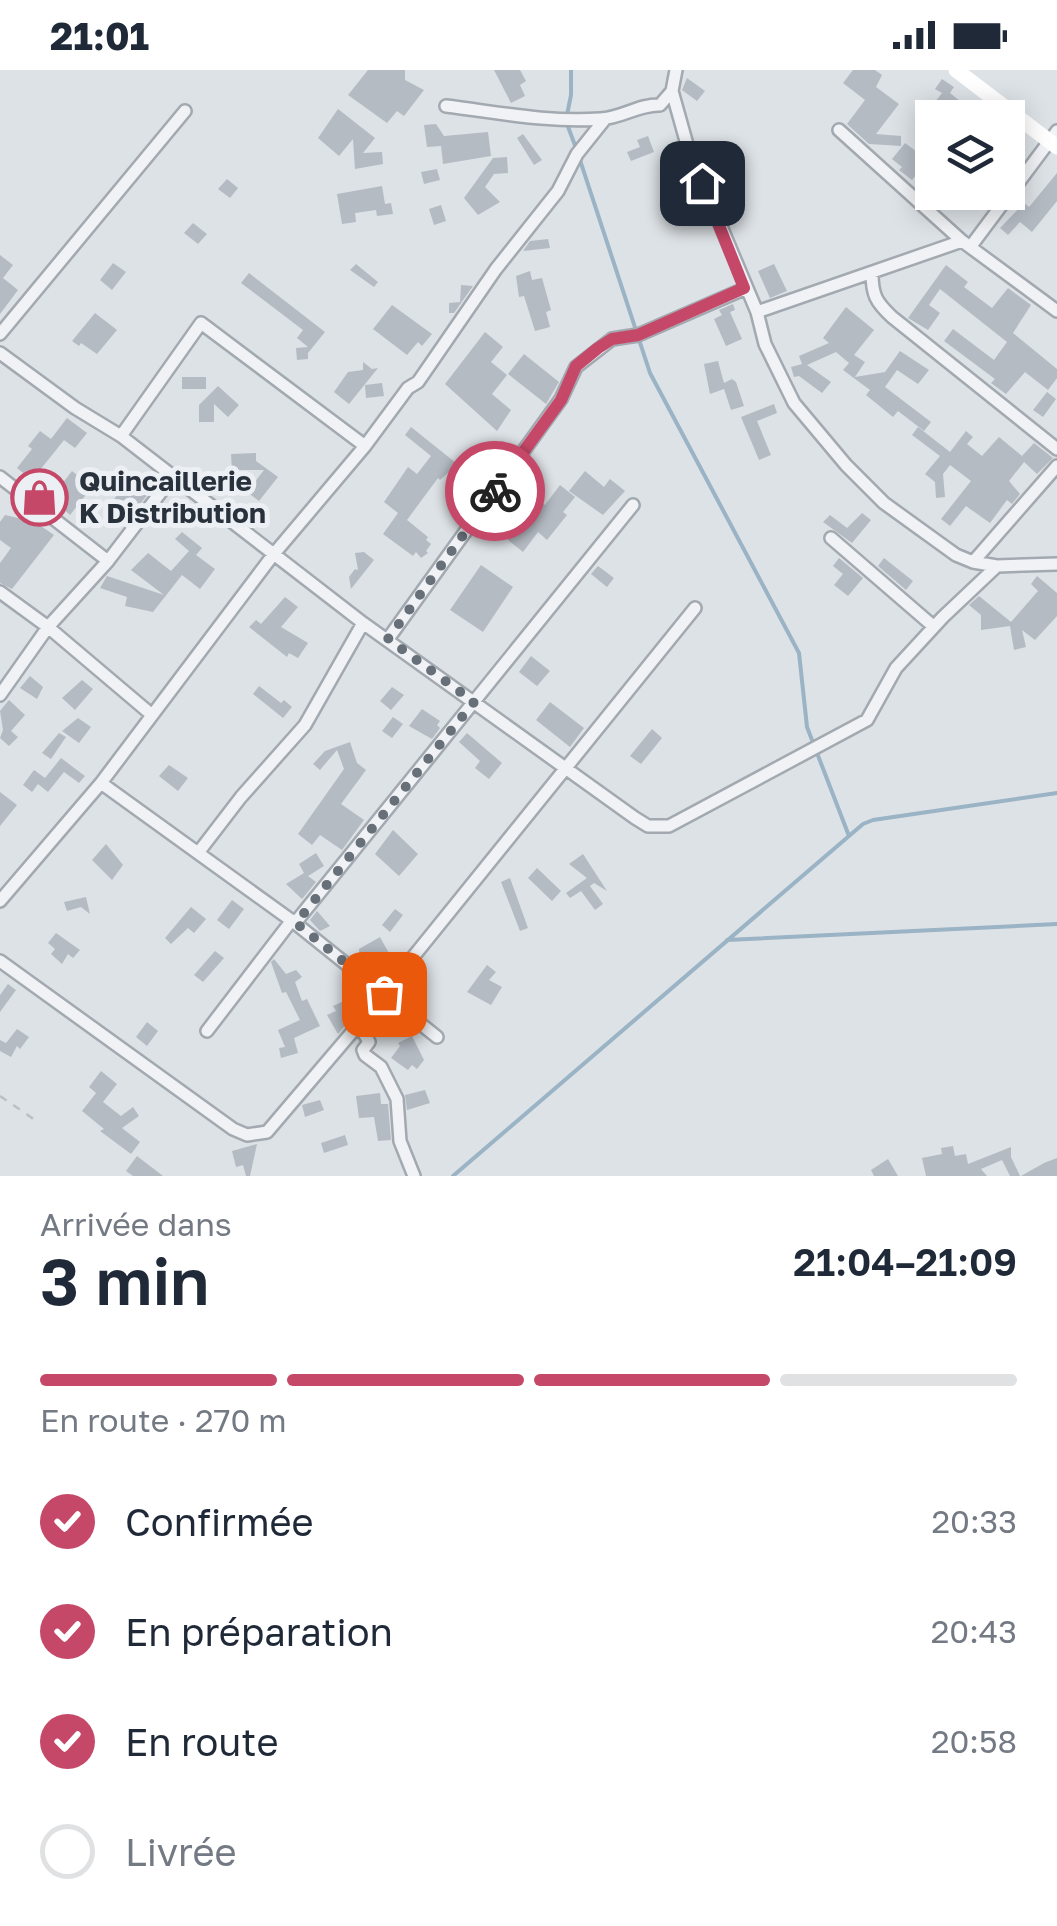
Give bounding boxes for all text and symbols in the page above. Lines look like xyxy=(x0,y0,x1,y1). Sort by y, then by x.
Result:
text: 21:01 xyxy=(50,13,149,58)
map controls xyxy=(915,100,1025,210)
button: layers xyxy=(915,100,1025,210)
pin xyxy=(660,141,745,226)
icon: home xyxy=(675,156,730,211)
courier xyxy=(445,441,545,541)
place label: Quincaillerie K Distribution xyxy=(79,464,266,529)
icon: bike xyxy=(468,464,523,519)
shop icon: Quincaillerie K Distribution xyxy=(10,467,70,527)
pin xyxy=(342,952,427,1037)
icon: bag xyxy=(357,967,412,1022)
text: Arrivée dans xyxy=(40,1205,232,1243)
text: 21:04–21:09 xyxy=(793,1239,1017,1284)
text: 3 min xyxy=(40,1241,209,1319)
text: En route · 270 m xyxy=(40,1401,287,1439)
icon: check xyxy=(40,1494,95,1549)
text: Confirmée xyxy=(125,1499,314,1544)
text: 20:33 xyxy=(932,1502,1017,1540)
icon: check xyxy=(40,1604,95,1659)
text: En préparation xyxy=(125,1609,393,1654)
text: 20:43 xyxy=(931,1612,1017,1650)
icon: check xyxy=(40,1714,95,1769)
text: En route xyxy=(125,1719,279,1764)
text: 20:58 xyxy=(931,1722,1017,1760)
text: Livrée xyxy=(125,1829,237,1874)

